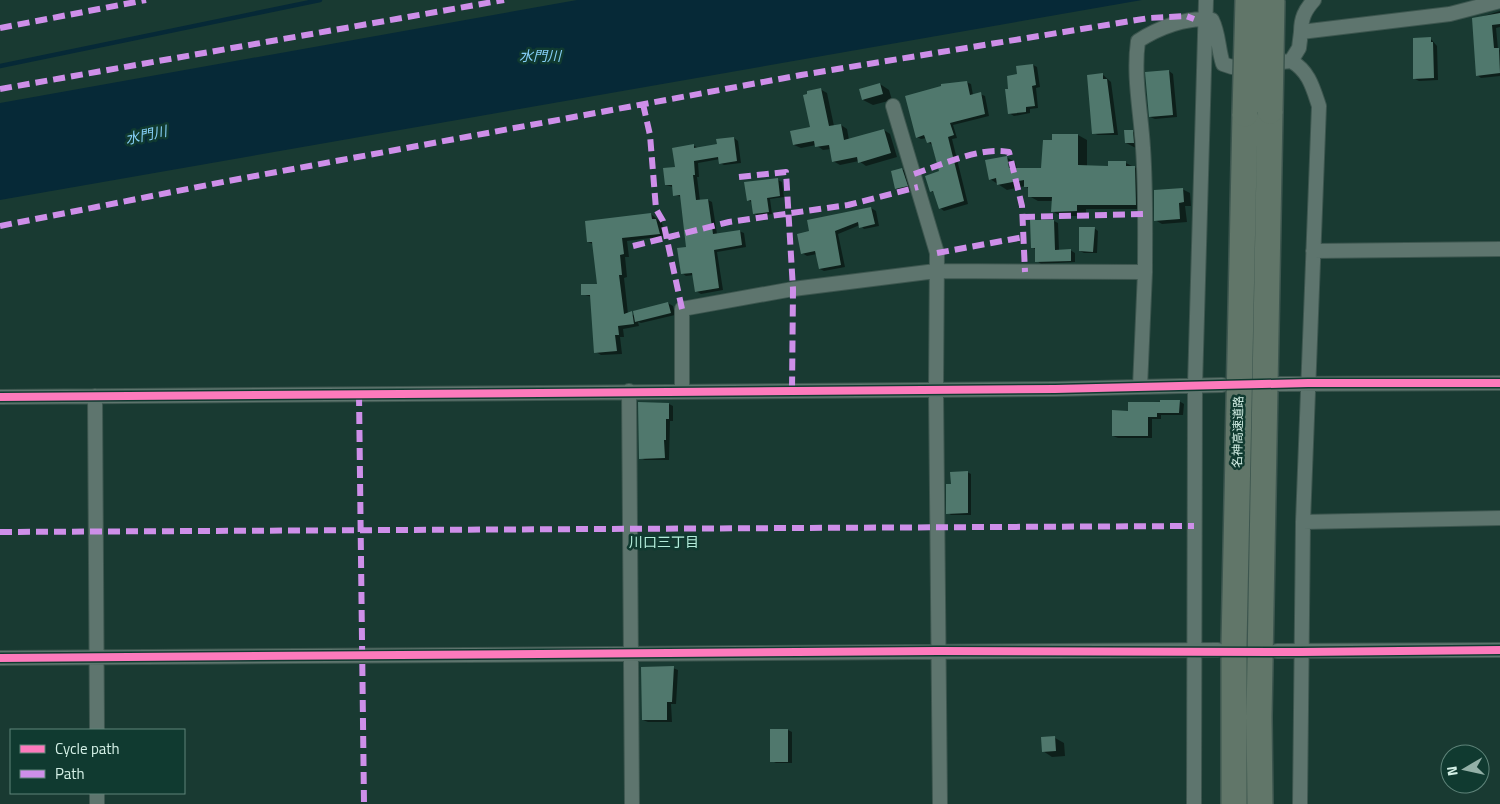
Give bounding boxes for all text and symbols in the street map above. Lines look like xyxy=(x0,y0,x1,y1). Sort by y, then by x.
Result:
water label: 水門川 xyxy=(519,45,563,66)
water label: 水門川 xyxy=(123,119,171,149)
street label: 名神高速道路 xyxy=(1227,396,1248,468)
district label: 川口三丁目 xyxy=(629,531,699,552)
legend xyxy=(10,729,185,794)
text: Cycle path xyxy=(55,737,120,760)
north arrow xyxy=(1440,744,1490,794)
text: Path xyxy=(55,762,85,785)
text: N xyxy=(1441,765,1463,778)

